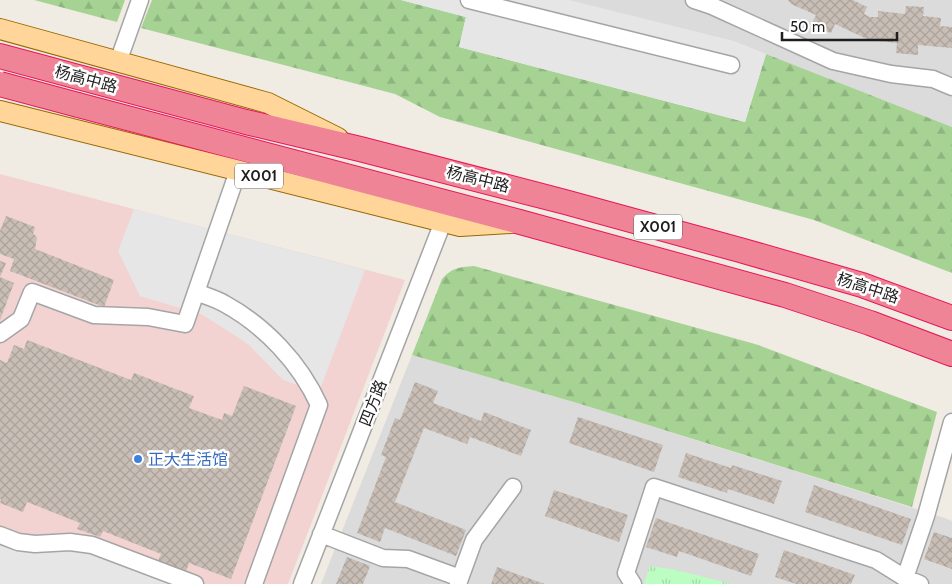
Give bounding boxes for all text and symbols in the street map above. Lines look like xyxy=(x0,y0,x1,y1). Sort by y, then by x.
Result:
scale bar xyxy=(782,10,897,42)
text: 50 m xyxy=(790,18,825,36)
street label: 杨高中路 xyxy=(53,62,119,96)
street label: 杨高中路 xyxy=(445,162,511,196)
road number: X001 xyxy=(235,164,283,188)
road number: X001 xyxy=(634,214,682,240)
street label: 杨高中路 xyxy=(835,269,901,307)
street label: 四方路 xyxy=(356,377,390,429)
place label: 正大生活馆 xyxy=(148,450,228,469)
marker: 正大生活馆 xyxy=(132,453,144,465)

